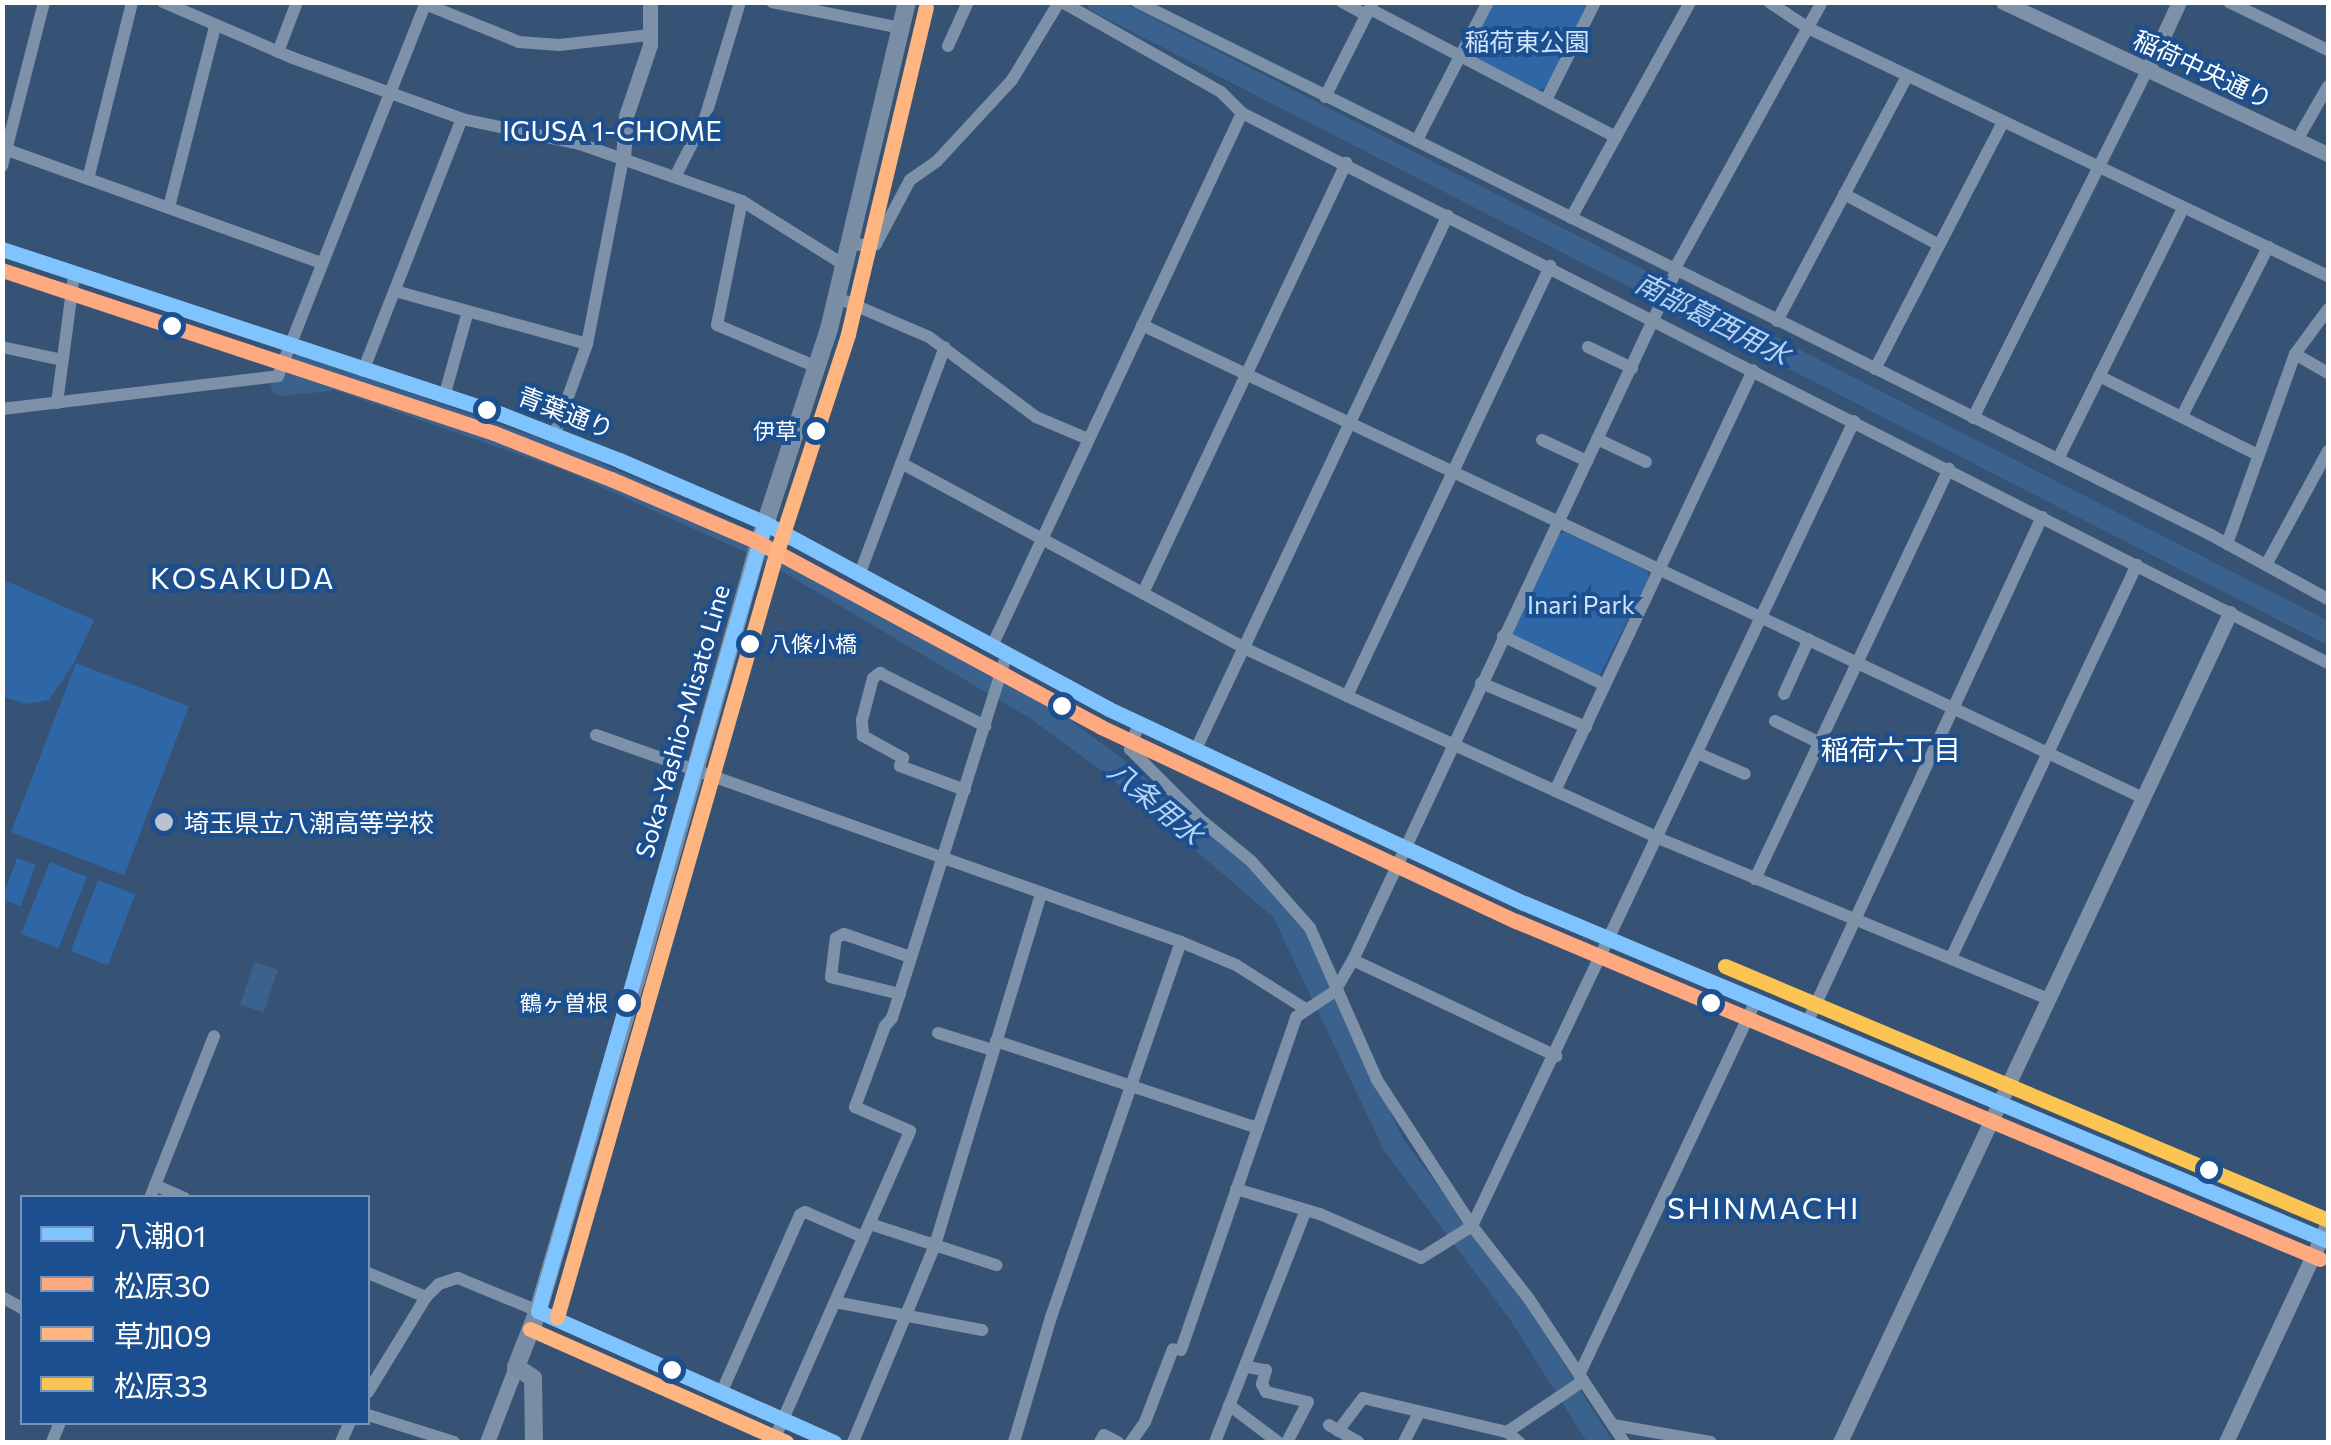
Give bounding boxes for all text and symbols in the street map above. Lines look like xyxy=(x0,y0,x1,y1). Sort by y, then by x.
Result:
street label: 稲荷中央通り xyxy=(2129,24,2277,114)
park label: 稲荷東公園 xyxy=(1465,26,1589,56)
district label: IGUSA 1-CHOME xyxy=(486,113,738,147)
water label: 南部葛西用水 xyxy=(1631,265,1795,371)
unlabelled marker xyxy=(162,316,182,336)
street label: 青葉通り xyxy=(514,380,618,444)
unlabelled marker xyxy=(477,400,497,420)
place label: 伊草 xyxy=(753,418,797,444)
marker: 伊草 xyxy=(806,421,826,441)
district label: KOSAKUDA xyxy=(150,559,336,595)
street label: Soka-Yashio-Misato Line xyxy=(629,581,735,861)
park label: Inari Park xyxy=(1527,589,1635,619)
place label: 八條小橋 xyxy=(769,631,857,657)
marker: 八條小橋 xyxy=(740,634,760,654)
unlabelled marker xyxy=(1052,696,1072,716)
district label: 稲荷六丁目 xyxy=(1821,732,1961,766)
water label: 八条用水 xyxy=(1102,753,1210,851)
place label: 埼玉県立八潮高等学校 xyxy=(184,807,434,837)
marker: 埼玉県立八潮高等学校 xyxy=(153,811,175,833)
place label: 鶴ヶ曽根 xyxy=(520,990,608,1016)
marker: 鶴ヶ曽根 xyxy=(617,993,637,1013)
unlabelled marker xyxy=(1701,993,1721,1013)
unlabelled marker xyxy=(2199,1160,2219,1180)
district label: SHINMACHI xyxy=(1667,1189,1861,1225)
legend xyxy=(20,1195,370,1425)
text: 八潮01 xyxy=(114,1216,206,1253)
text: 松原30 xyxy=(114,1266,211,1303)
text: 草加09 xyxy=(114,1316,212,1353)
unlabelled marker xyxy=(662,1360,682,1380)
text: 松原33 xyxy=(114,1366,208,1403)

